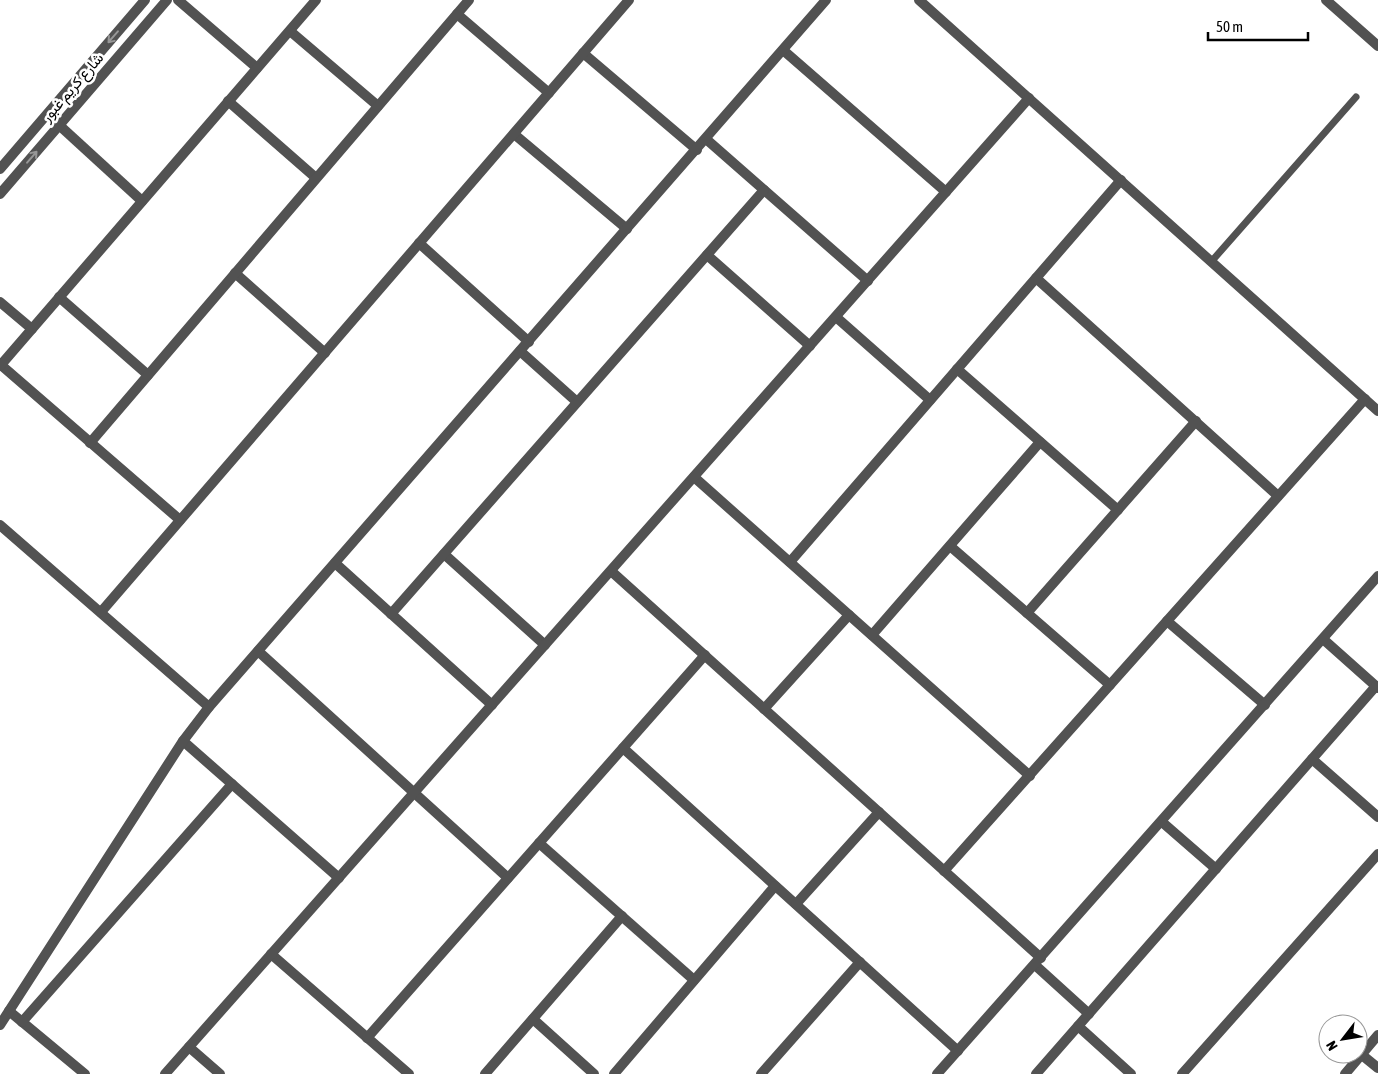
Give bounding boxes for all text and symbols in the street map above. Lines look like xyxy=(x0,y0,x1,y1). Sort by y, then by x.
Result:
scale bar xyxy=(1208,10,1308,42)
text: 50 m xyxy=(1216,18,1243,35)
one-way arrow xyxy=(108,30,119,43)
street label: شارع كريم غبور xyxy=(37,49,109,128)
one-way arrow xyxy=(26,150,38,163)
north arrow xyxy=(1318,1014,1368,1064)
text: N xyxy=(1323,1038,1341,1053)

